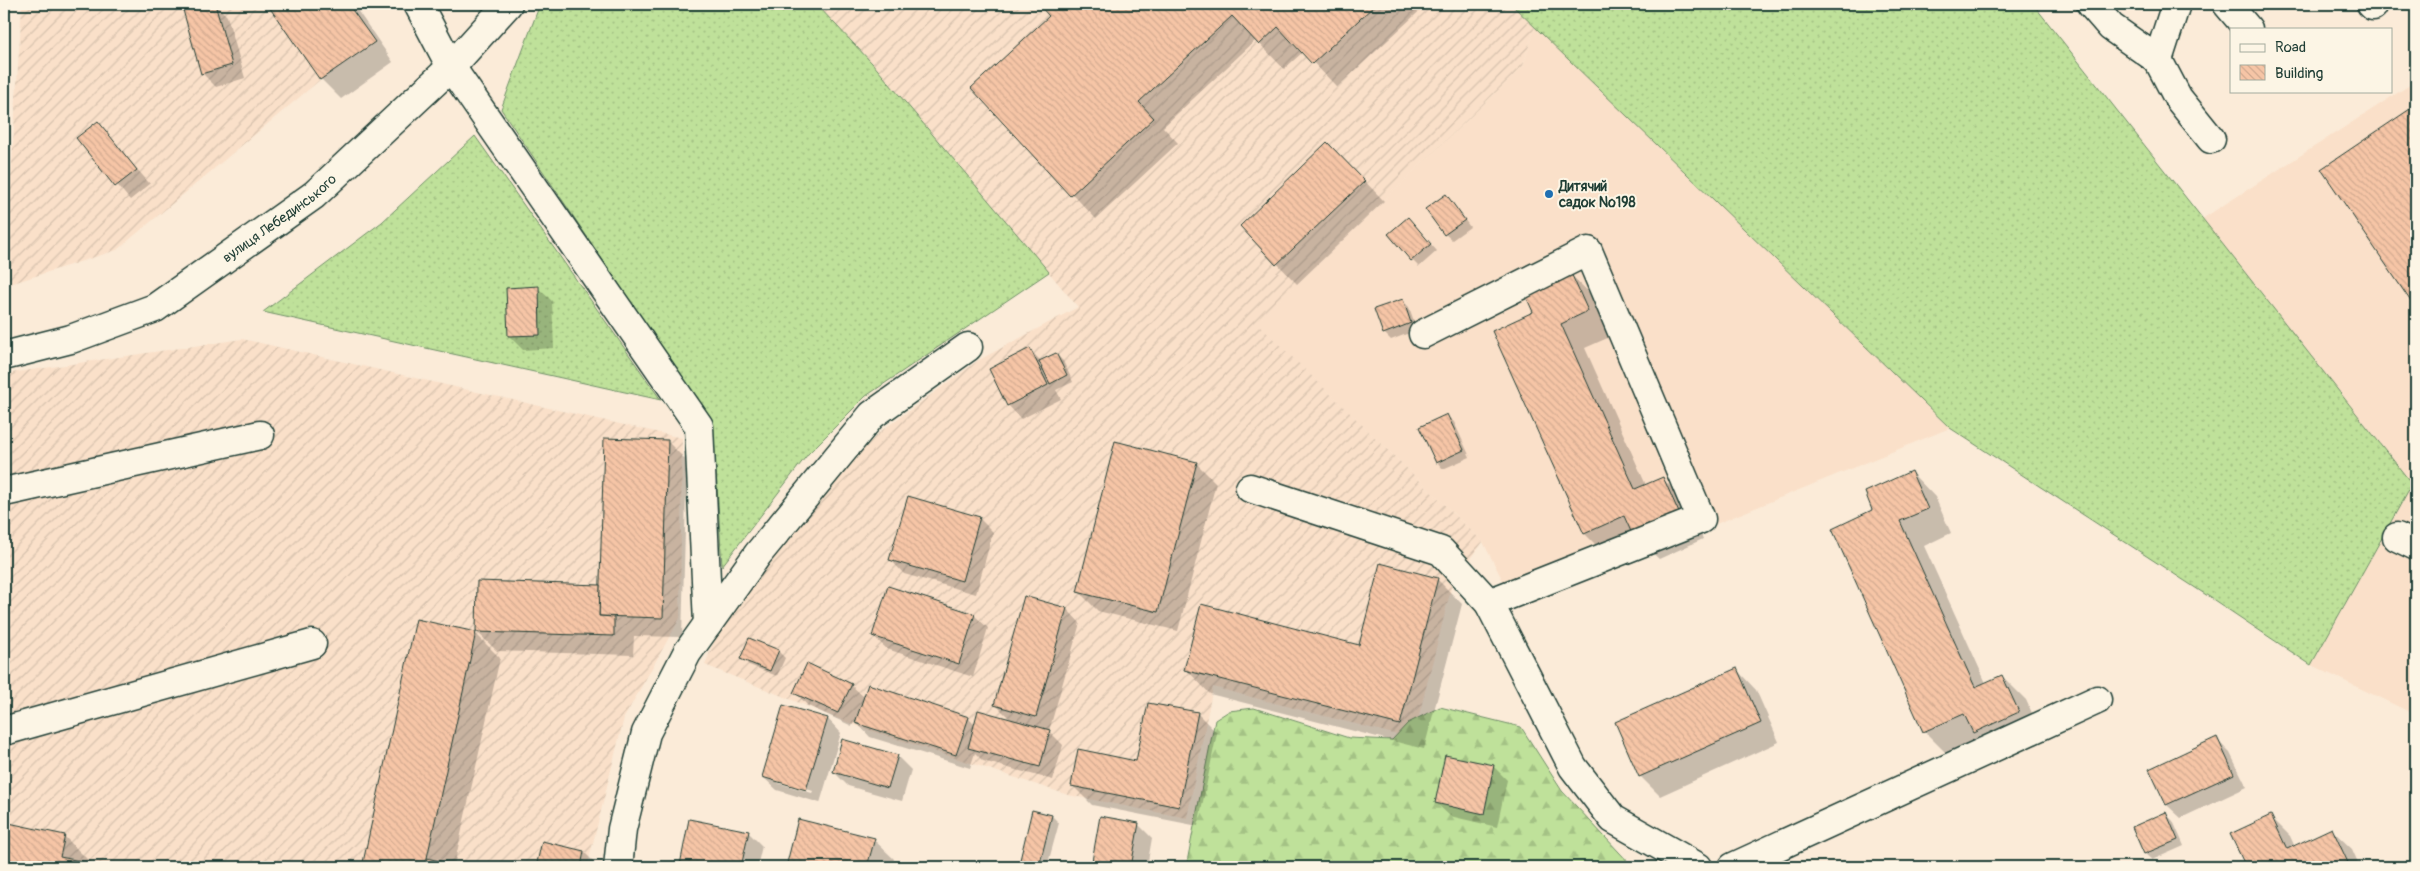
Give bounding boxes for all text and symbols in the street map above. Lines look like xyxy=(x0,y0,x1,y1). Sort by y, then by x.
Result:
legend xyxy=(2230,28,2392,92)
text: Road xyxy=(2275,38,2306,57)
text: Building xyxy=(2275,64,2323,83)
street label: вулиця Лебединського xyxy=(219,170,340,266)
place label: Дитячий садок №198 xyxy=(1558,178,1636,211)
marker: Дитячий садок №198 xyxy=(1543,188,1555,200)

